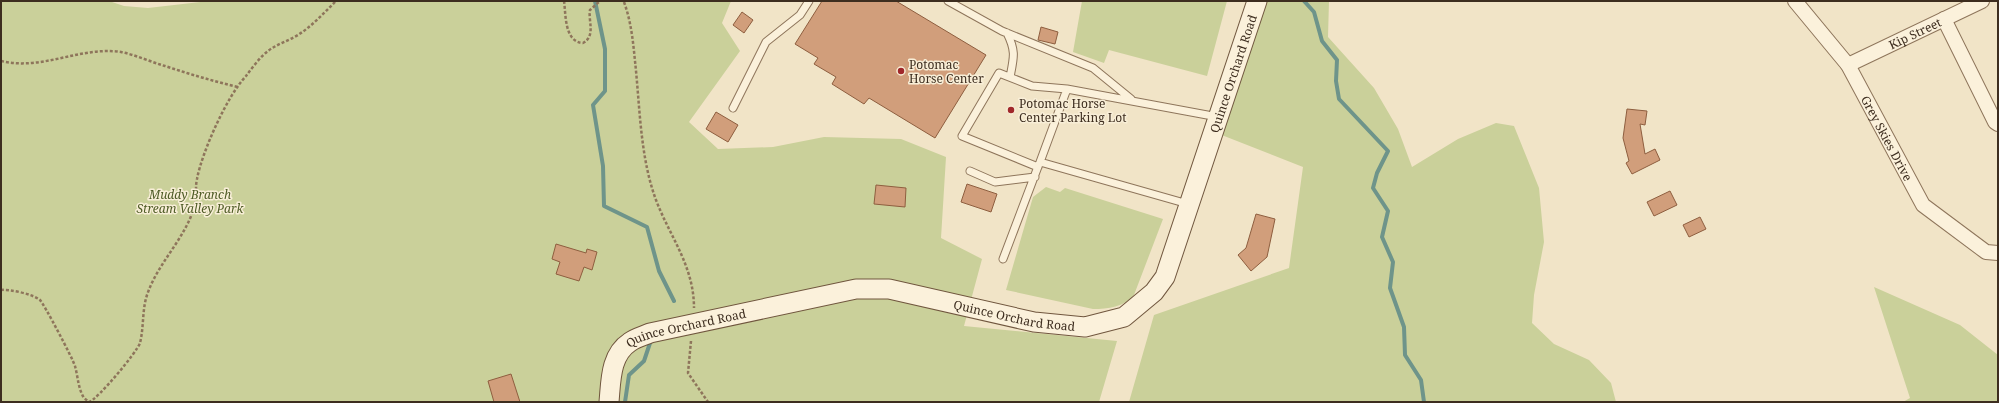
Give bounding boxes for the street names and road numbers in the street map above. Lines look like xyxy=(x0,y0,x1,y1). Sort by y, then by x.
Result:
street label: Quince Orchard Road xyxy=(1205,12,1261,135)
street label: Kip Street xyxy=(1886,13,1944,53)
street label: Grey Skies Drive xyxy=(1857,92,1917,184)
street label: Quince Orchard Road xyxy=(952,295,1077,335)
street label: Quince Orchard Road xyxy=(622,304,748,351)

